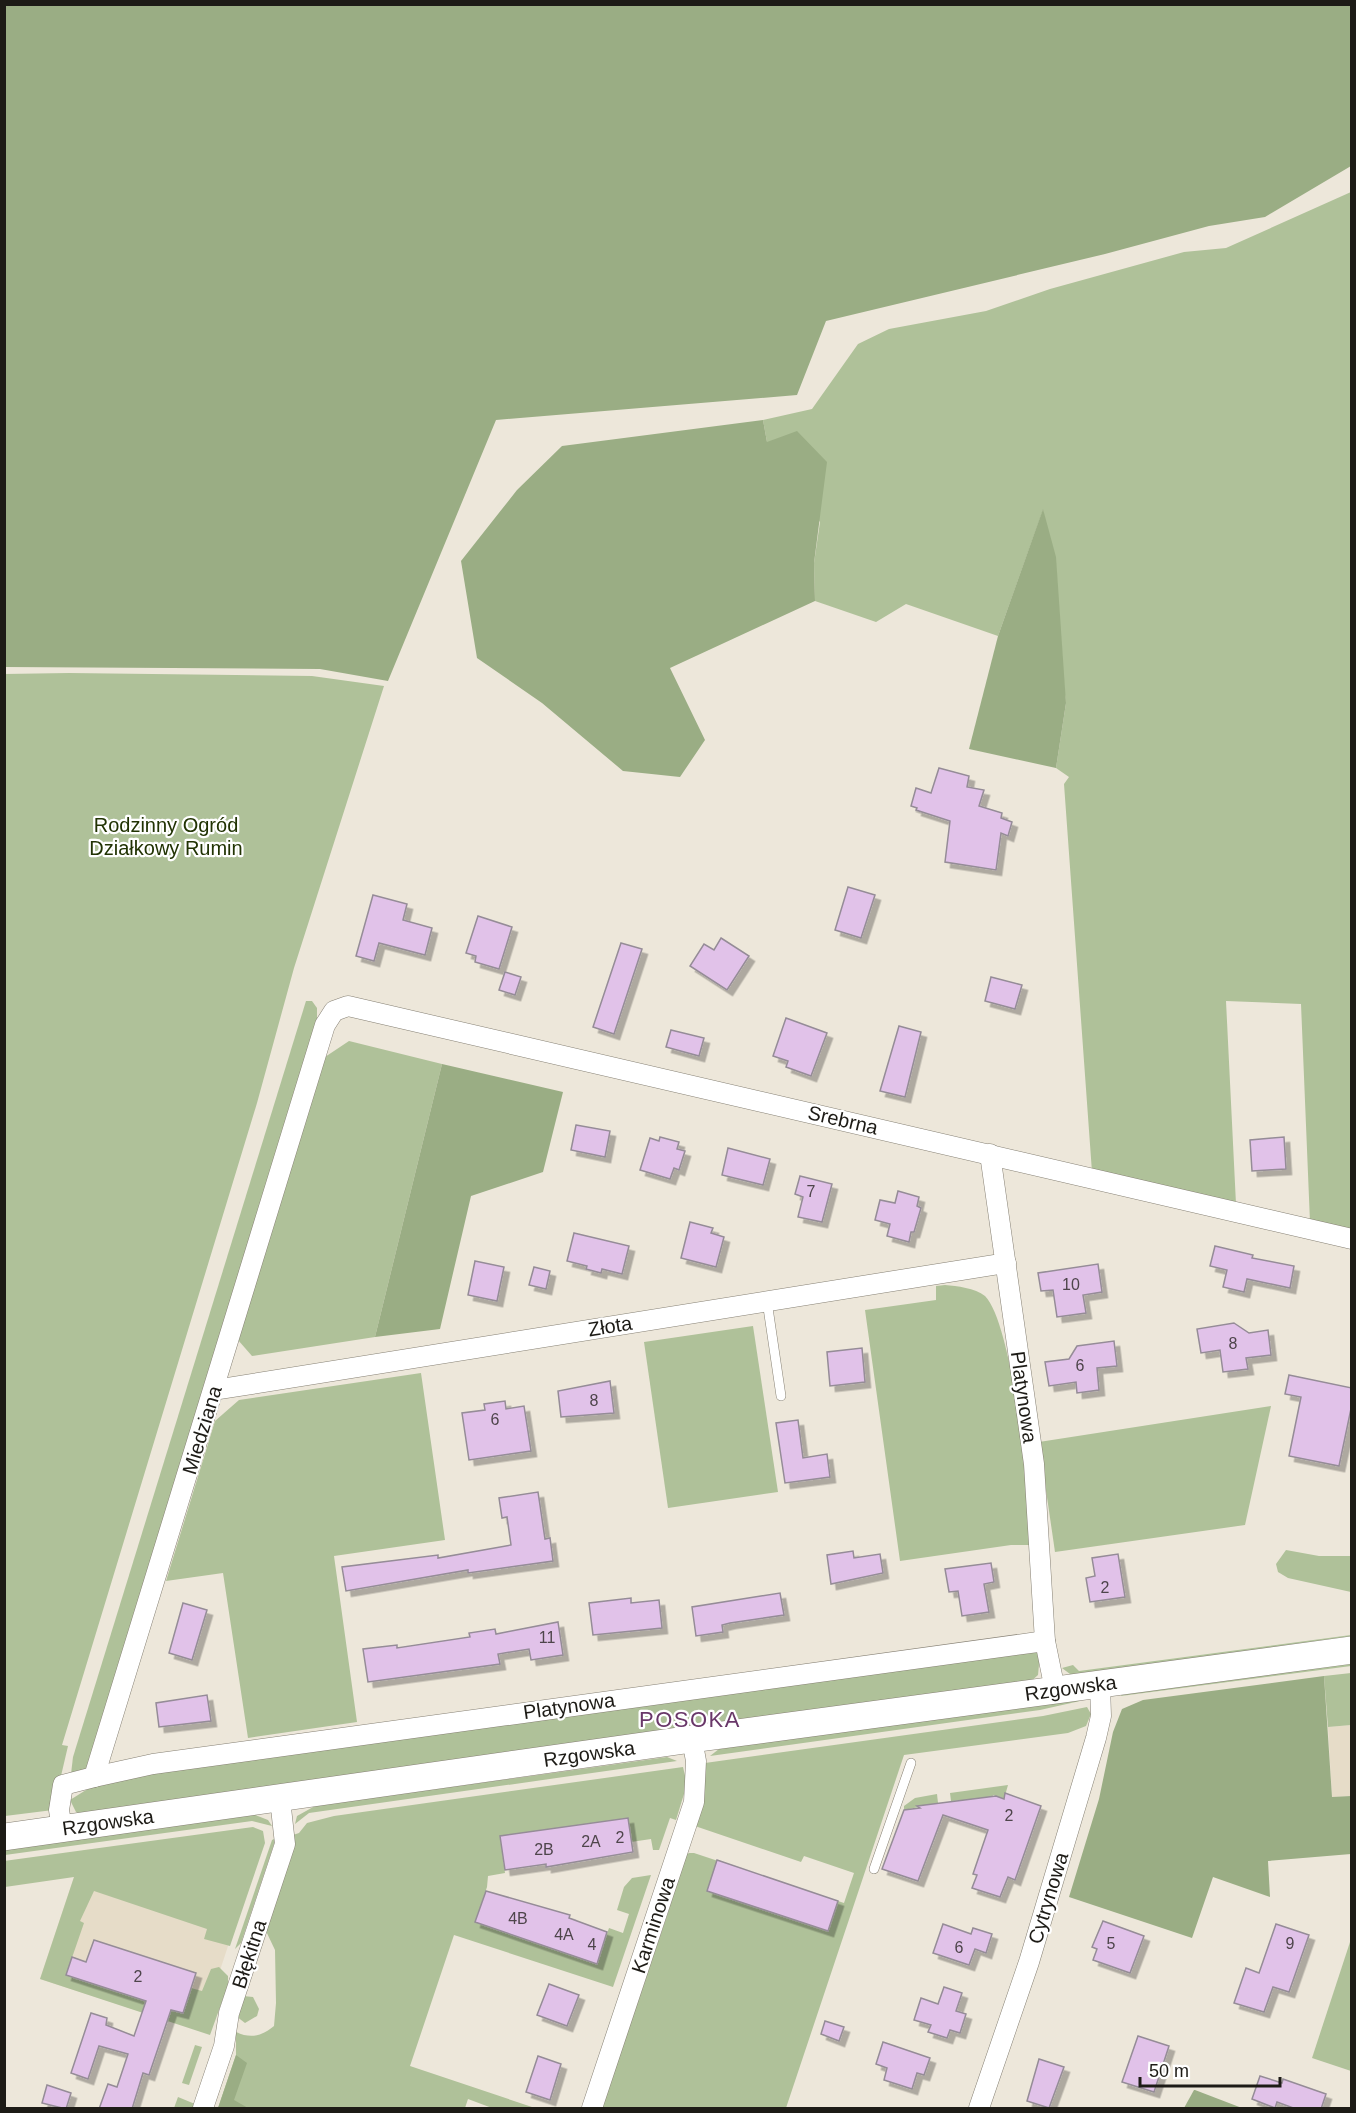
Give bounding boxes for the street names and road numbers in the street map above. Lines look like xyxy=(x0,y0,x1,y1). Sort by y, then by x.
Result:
street label: Srebrna xyxy=(806,1101,881,1139)
street label: Złota xyxy=(586,1312,635,1340)
street label: Platynowa xyxy=(1007,1350,1041,1445)
street label: Miedziana xyxy=(178,1382,226,1477)
street label: Rzgowska xyxy=(1023,1671,1119,1705)
street label: Platynowa xyxy=(522,1689,617,1723)
street label: Rzgowska xyxy=(542,1736,637,1771)
street label: Rzgowska xyxy=(61,1805,156,1840)
street label: Cytrynowa xyxy=(1024,1849,1073,1946)
street label: Karminowa xyxy=(627,1873,679,1976)
street label: Błękitna xyxy=(228,1916,271,1991)

